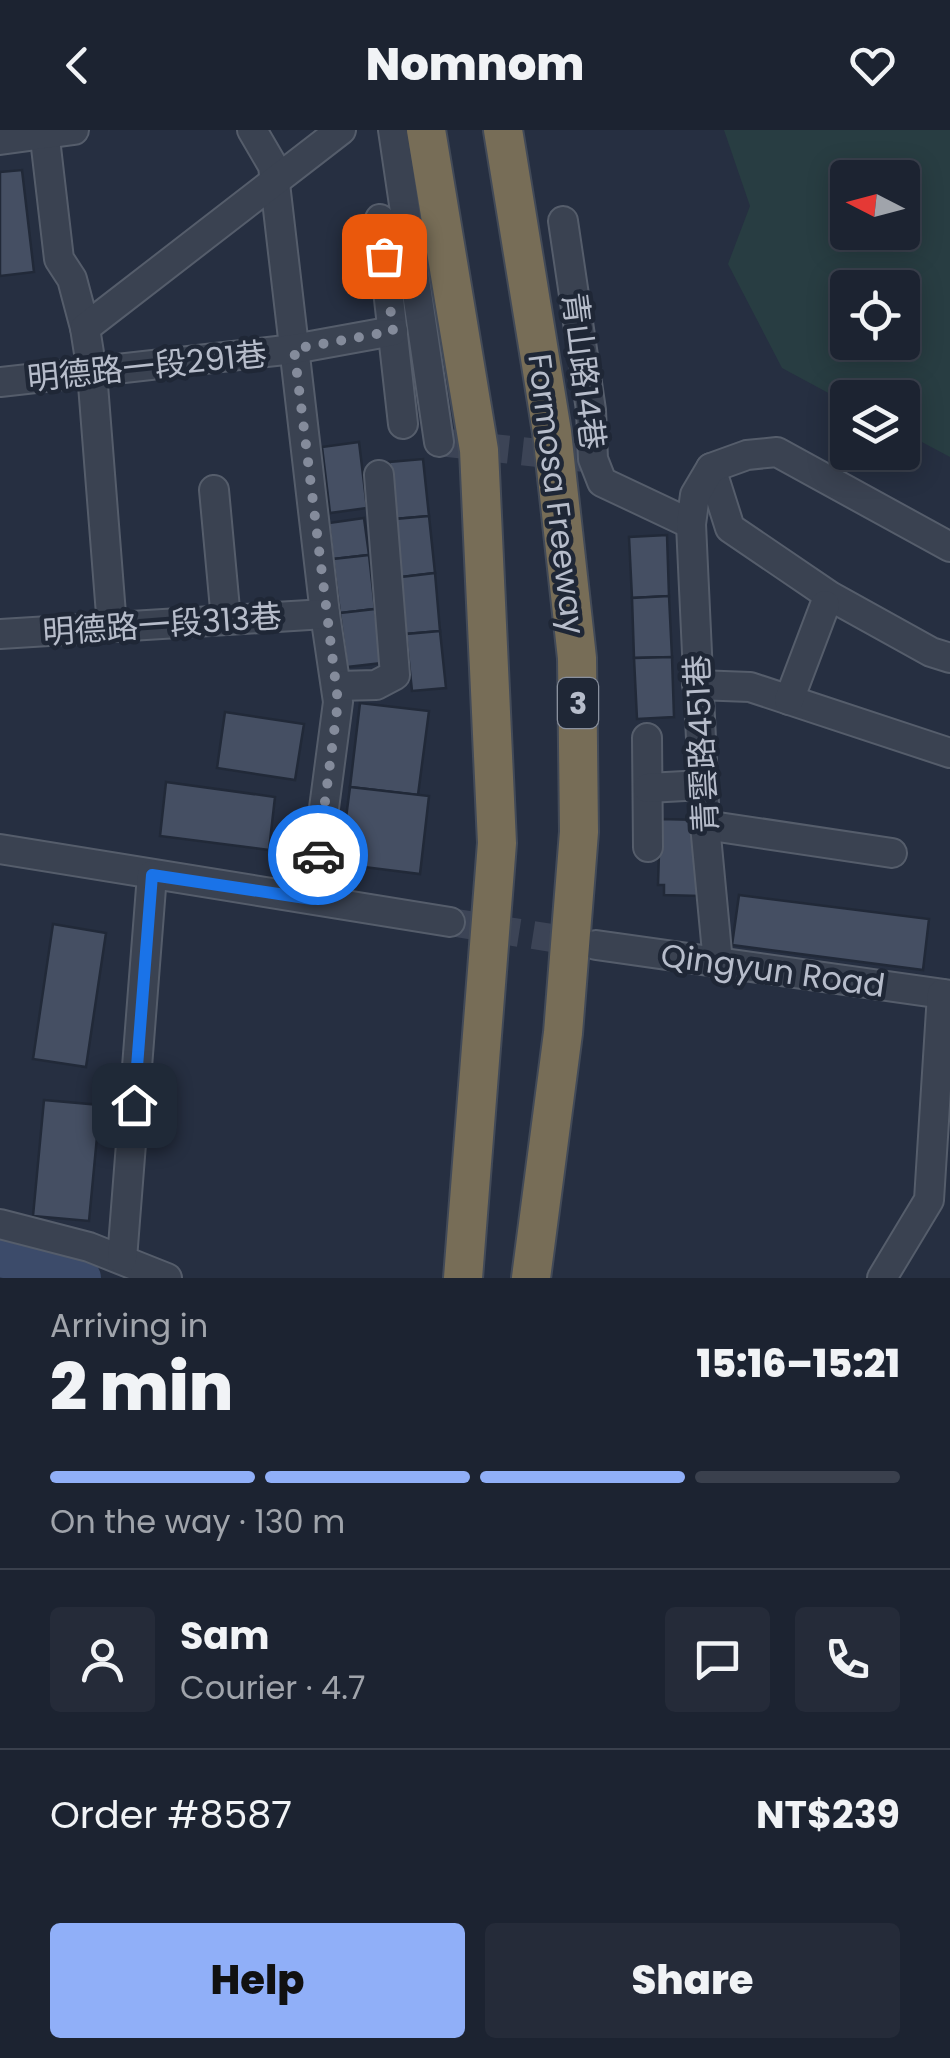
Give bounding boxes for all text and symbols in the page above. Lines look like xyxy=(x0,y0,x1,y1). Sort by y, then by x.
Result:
text: Nomnom xyxy=(366,33,584,96)
icon: back xyxy=(50,38,105,93)
icon: heart xyxy=(845,38,900,93)
north arrow xyxy=(830,160,920,250)
map controls xyxy=(830,160,920,470)
pin xyxy=(342,214,427,299)
icon: bag xyxy=(357,229,412,284)
button: locate xyxy=(830,270,920,360)
street label: 青山路14巷 xyxy=(552,290,616,452)
street label: 明德路一段291巷 xyxy=(25,331,269,401)
street label: Formosa Freeway xyxy=(517,351,597,637)
button: layers xyxy=(830,380,920,470)
street label: 明德路一段313巷 xyxy=(41,593,283,655)
street label: 青雲路451巷 xyxy=(674,654,728,834)
road number: 3 xyxy=(558,678,598,728)
courier xyxy=(268,805,368,905)
icon: car xyxy=(291,828,346,883)
street label: Qingyun Road xyxy=(658,932,888,1008)
pin xyxy=(92,1063,177,1148)
icon: home xyxy=(107,1078,162,1133)
text: Arriving in xyxy=(50,1303,208,1348)
text: 15:16–15:21 xyxy=(697,1337,900,1390)
text: 2 min xyxy=(50,1342,233,1433)
text: On the way · 130 m xyxy=(50,1499,345,1544)
button: person xyxy=(50,1607,155,1712)
button: chat xyxy=(665,1607,770,1712)
button: phone xyxy=(795,1607,900,1712)
text: Sam xyxy=(180,1609,269,1662)
text: Courier · 4.7 xyxy=(180,1665,365,1710)
text: Order #8587 xyxy=(50,1788,292,1841)
text: NT$239 xyxy=(756,1788,900,1841)
button: Help xyxy=(50,1923,465,2038)
button: Share xyxy=(485,1923,900,2038)

